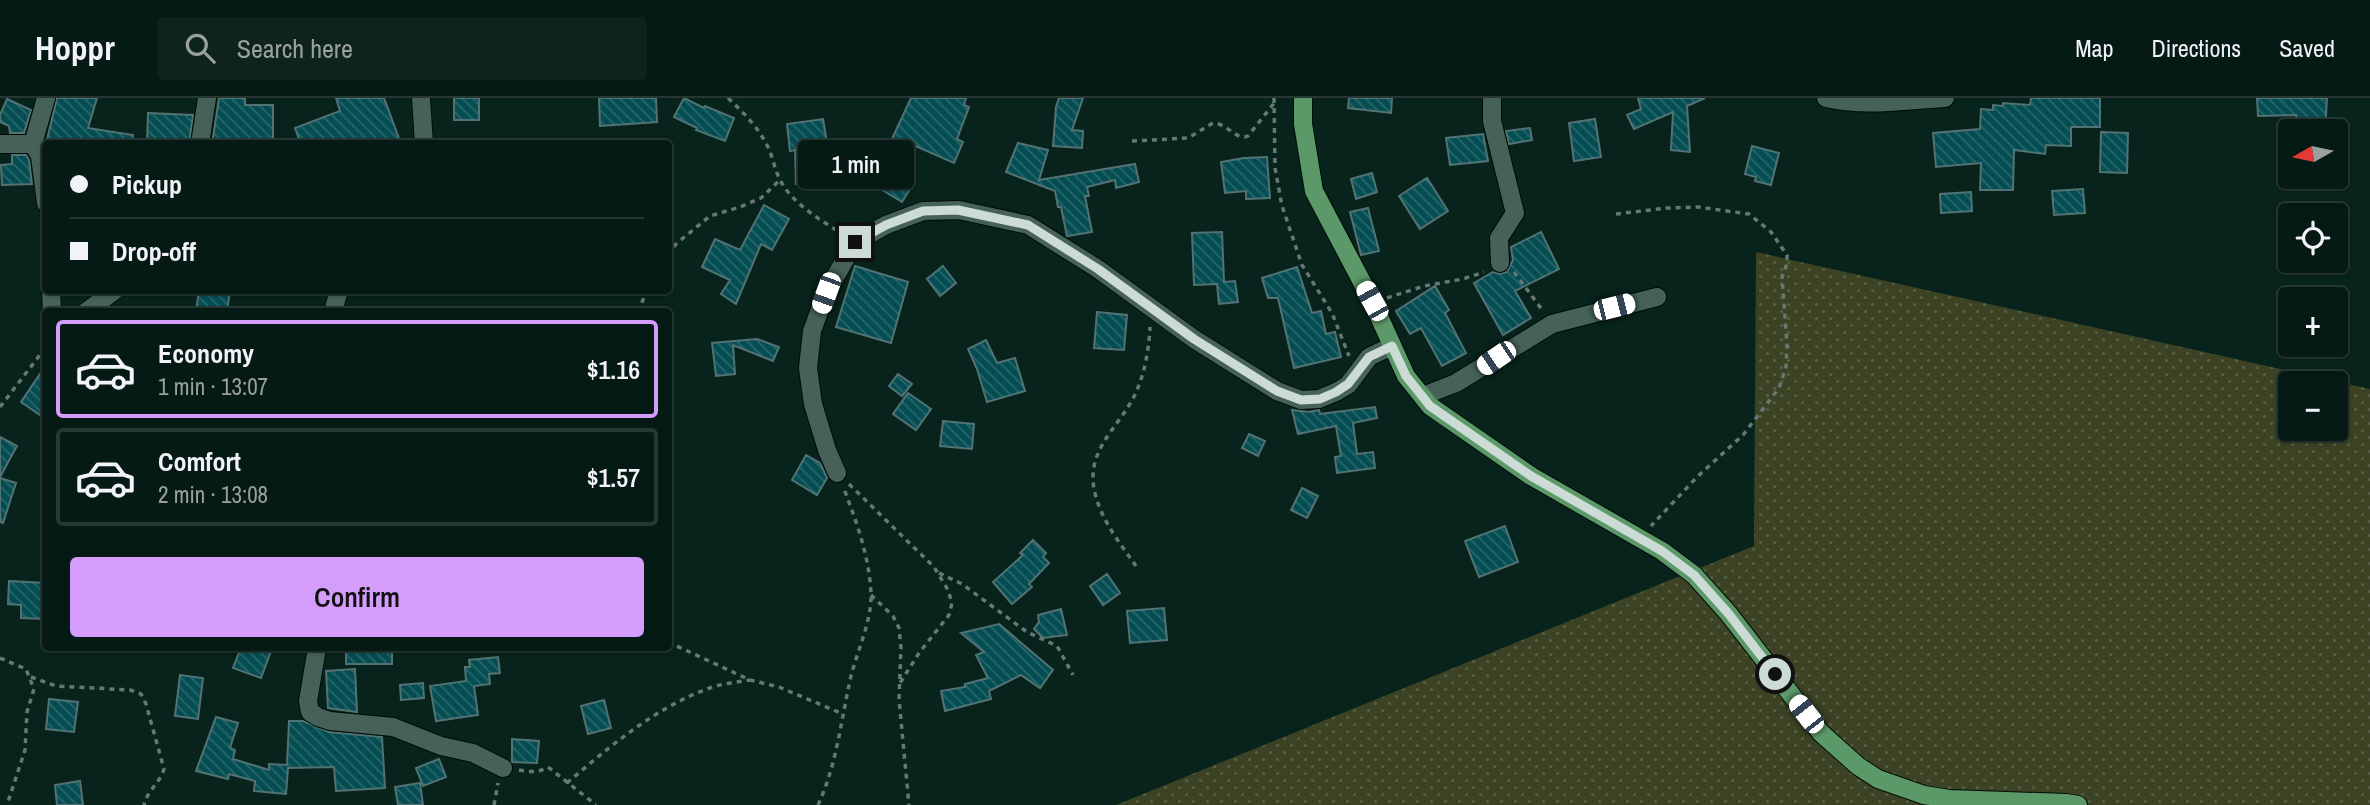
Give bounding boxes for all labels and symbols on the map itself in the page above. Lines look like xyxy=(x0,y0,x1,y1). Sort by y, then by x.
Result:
north arrow xyxy=(2278,119,2348,189)
callout: 1 min xyxy=(797,141,913,190)
route end xyxy=(839,226,871,258)
car xyxy=(809,270,844,316)
car xyxy=(1353,278,1392,324)
car xyxy=(1592,292,1637,322)
car xyxy=(1473,338,1520,378)
route start xyxy=(1759,658,1791,690)
car xyxy=(1785,691,1828,737)

